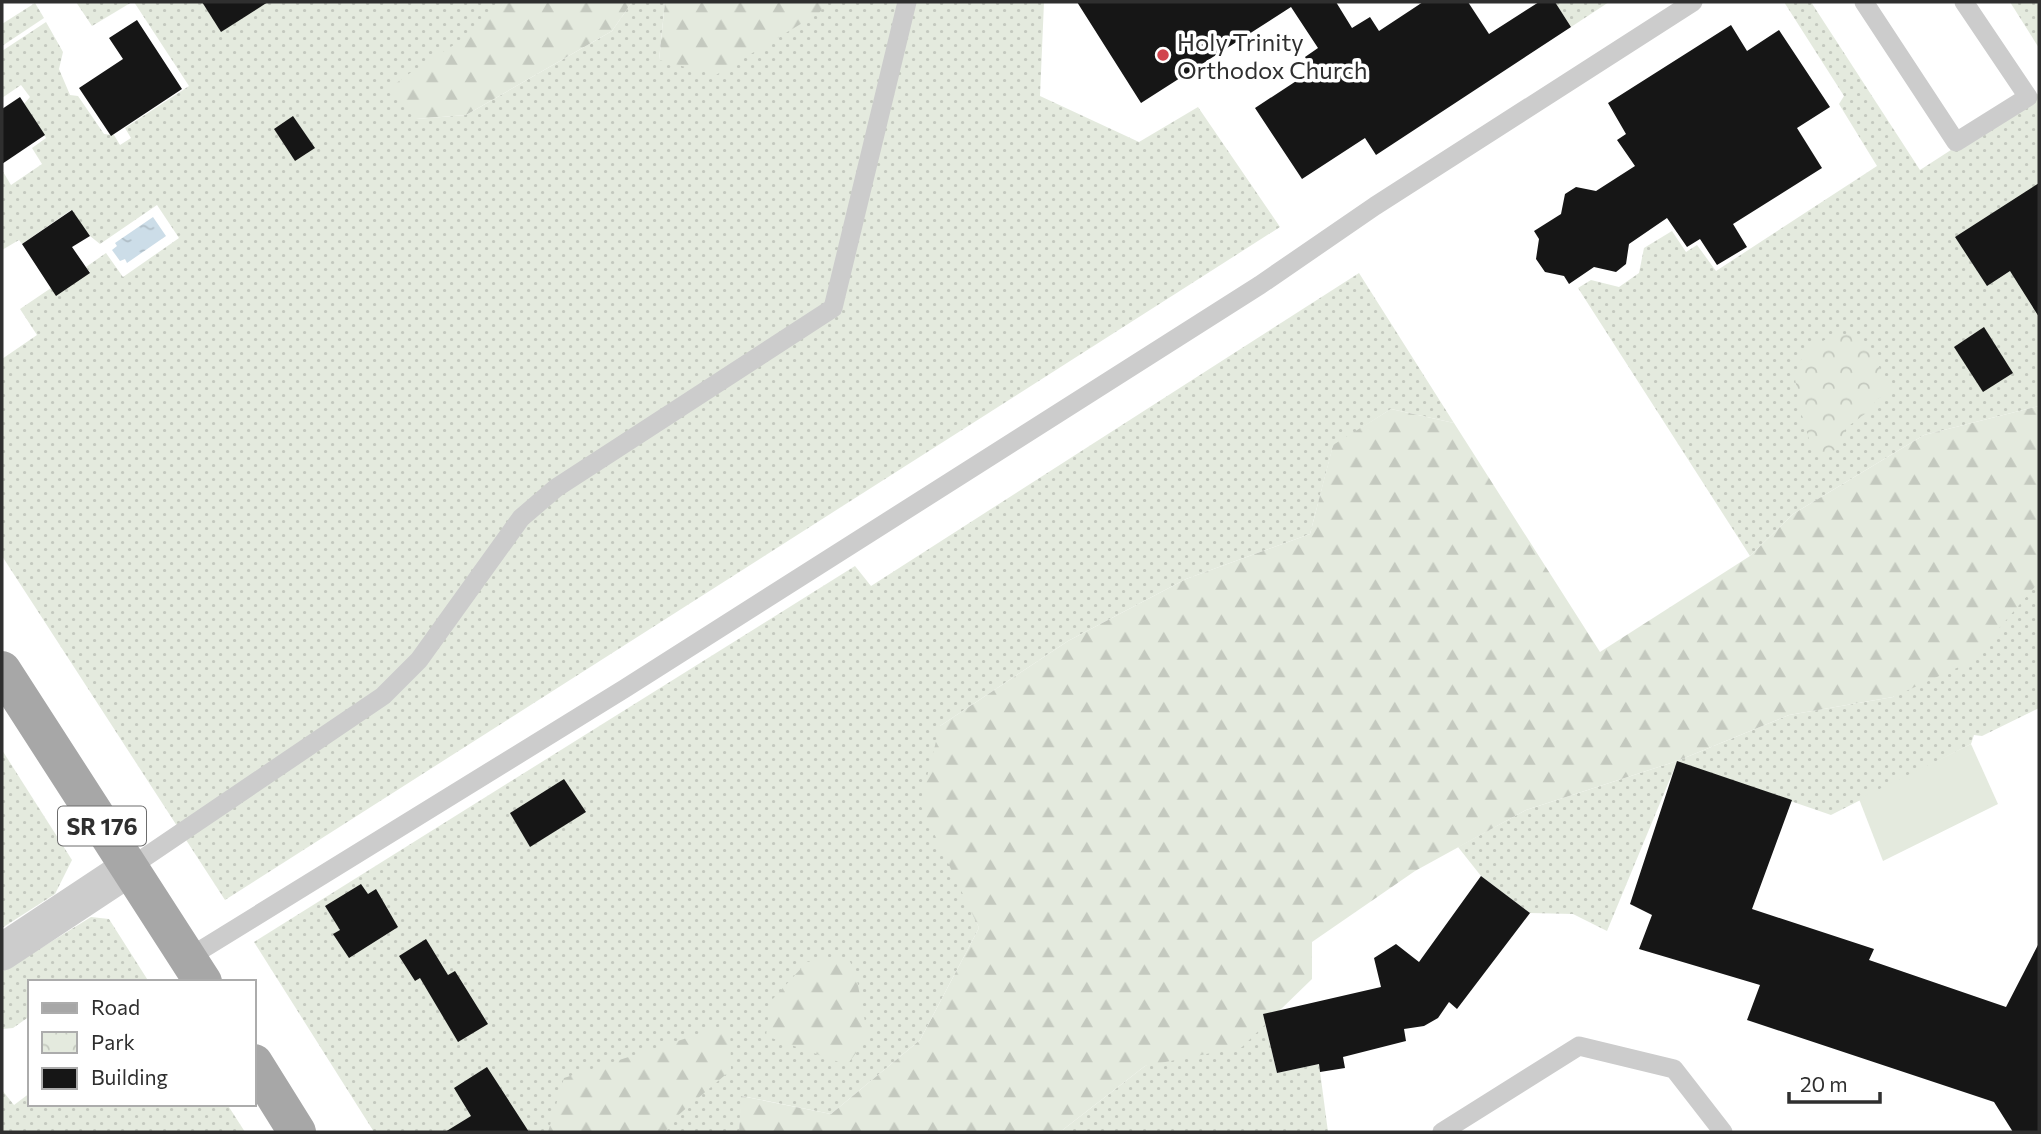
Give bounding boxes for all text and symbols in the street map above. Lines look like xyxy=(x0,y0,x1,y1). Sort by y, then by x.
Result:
place label: Holy Trinity Orthodox Church xyxy=(1177,27,1368,84)
marker: Holy Trinity Orthodox Church xyxy=(1155,47,1171,63)
road number: SR 176 xyxy=(58,806,146,846)
legend xyxy=(28,980,256,1106)
text: Road xyxy=(91,994,140,1019)
text: Park xyxy=(91,1029,135,1054)
scale bar xyxy=(1789,1060,1880,1104)
text: Building xyxy=(91,1064,168,1089)
text: 20 m xyxy=(1800,1071,1848,1096)

